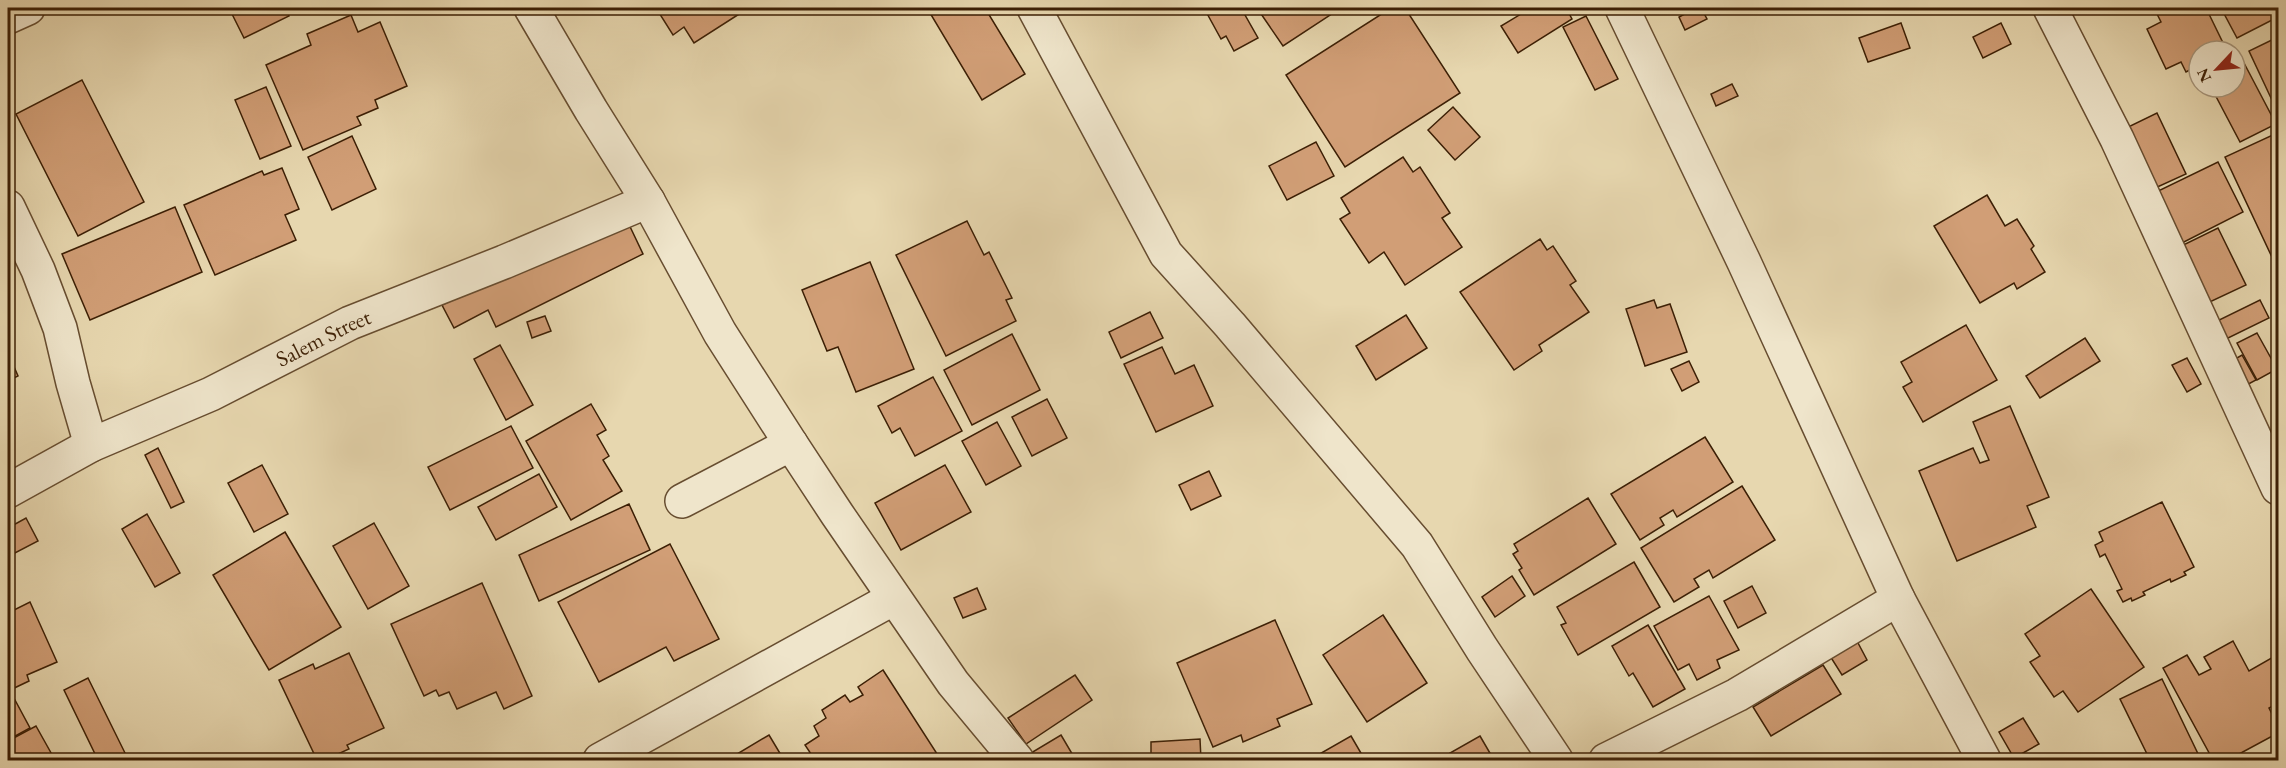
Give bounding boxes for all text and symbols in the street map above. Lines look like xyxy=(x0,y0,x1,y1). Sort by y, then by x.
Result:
north arrow xyxy=(2187,39,2247,99)
text: N xyxy=(2192,65,2216,86)
street label: Salem Street xyxy=(271,302,375,374)

